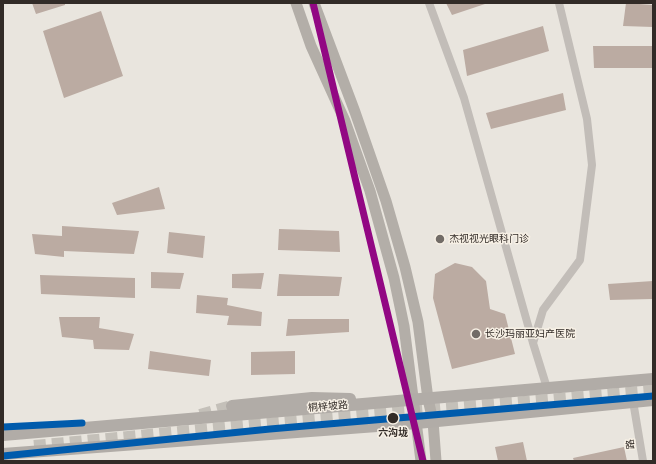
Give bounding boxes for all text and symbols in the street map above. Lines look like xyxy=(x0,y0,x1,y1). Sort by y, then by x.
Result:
marker: 杰视视光眼科门诊 xyxy=(434,233,446,245)
place label: 杰视视光眼科门诊 xyxy=(449,233,529,245)
marker: 长沙玛丽亚妇产医院 xyxy=(470,328,482,340)
place label: 长沙玛丽亚妇产医院 xyxy=(485,328,575,340)
street label: 桐梓坡路 xyxy=(308,399,348,415)
marker: 六沟垅 xyxy=(386,411,400,425)
place label: 六沟垅 xyxy=(378,427,408,439)
street label: 路 xyxy=(624,438,638,450)

